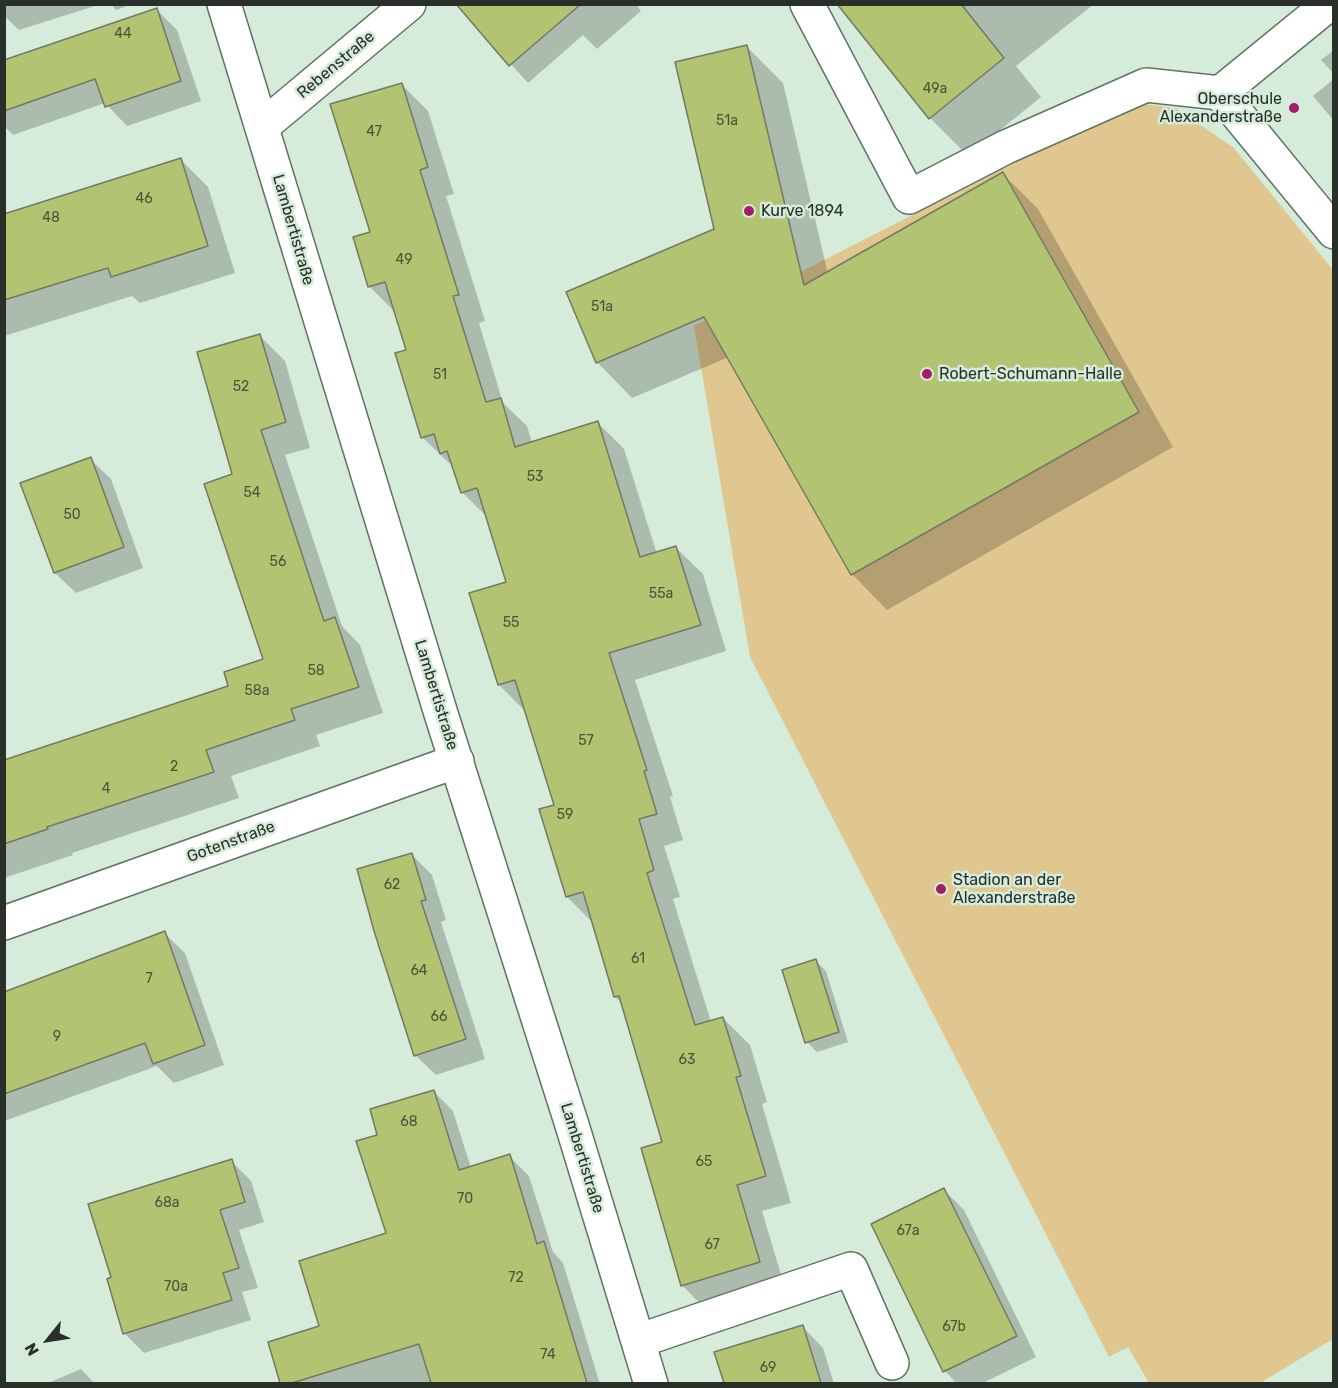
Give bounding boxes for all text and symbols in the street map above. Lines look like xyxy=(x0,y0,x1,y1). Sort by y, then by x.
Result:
house number: 44 xyxy=(114,26,132,42)
street label: Rebenstraße xyxy=(293,27,379,103)
house number: 49a xyxy=(923,81,947,97)
place label: Oberschule Alexanderstraße xyxy=(1159,89,1282,127)
marker: Oberschule Alexanderstraße xyxy=(1287,101,1301,115)
house number: 51a xyxy=(716,113,738,129)
house number: 47 xyxy=(366,124,382,140)
street label: Lambertistraße xyxy=(268,172,318,288)
house number: 46 xyxy=(135,191,153,207)
place label: Kurve 1894 xyxy=(761,201,844,221)
marker: Kurve 1894 xyxy=(742,204,756,218)
house number: 48 xyxy=(42,210,60,226)
house number: 49 xyxy=(396,252,412,268)
house number: 51a xyxy=(591,299,613,315)
place label: Robert-Schumann-Halle xyxy=(939,364,1122,384)
house number: 51 xyxy=(433,367,447,383)
marker: Robert-Schumann-Halle xyxy=(920,367,934,381)
house number: 52 xyxy=(233,379,249,395)
house number: 53 xyxy=(527,469,543,485)
house number: 54 xyxy=(243,485,261,501)
house number: 50 xyxy=(63,507,81,523)
house number: 56 xyxy=(270,554,286,570)
house number: 55a xyxy=(649,586,673,602)
house number: 55 xyxy=(503,615,519,631)
street label: Lambertistraße xyxy=(410,638,462,752)
house number: 58 xyxy=(307,663,325,679)
house number: 58a xyxy=(245,683,269,699)
house number: 57 xyxy=(578,733,594,749)
house number: 2 xyxy=(170,759,178,775)
house number: 4 xyxy=(102,781,110,797)
house number: 59 xyxy=(557,807,573,823)
street label: Gotenstraße xyxy=(184,817,278,867)
place label: Stadion an der Alexanderstraße xyxy=(953,870,1076,908)
house number: 62 xyxy=(384,877,400,893)
marker: Stadion an der Alexanderstraße xyxy=(934,882,948,896)
house number: 61 xyxy=(631,951,645,967)
house number: 64 xyxy=(410,963,428,979)
house number: 7 xyxy=(145,971,153,987)
house number: 66 xyxy=(431,1009,447,1025)
house number: 9 xyxy=(53,1029,61,1045)
house number: 63 xyxy=(679,1052,695,1068)
street label: Lambertistraße xyxy=(556,1101,608,1215)
house number: 68 xyxy=(400,1114,418,1130)
house number: 65 xyxy=(696,1154,712,1170)
house number: 70 xyxy=(457,1191,473,1207)
house number: 68a xyxy=(154,1195,180,1211)
house number: 67a xyxy=(897,1223,919,1239)
house number: 67 xyxy=(704,1237,720,1253)
house number: 72 xyxy=(508,1270,524,1286)
house number: 70a xyxy=(164,1279,188,1295)
north arrow xyxy=(18,1310,78,1370)
house number: 67b xyxy=(942,1319,966,1335)
text: N xyxy=(21,1340,43,1359)
house number: 74 xyxy=(540,1347,556,1363)
house number: 69 xyxy=(760,1360,776,1376)

